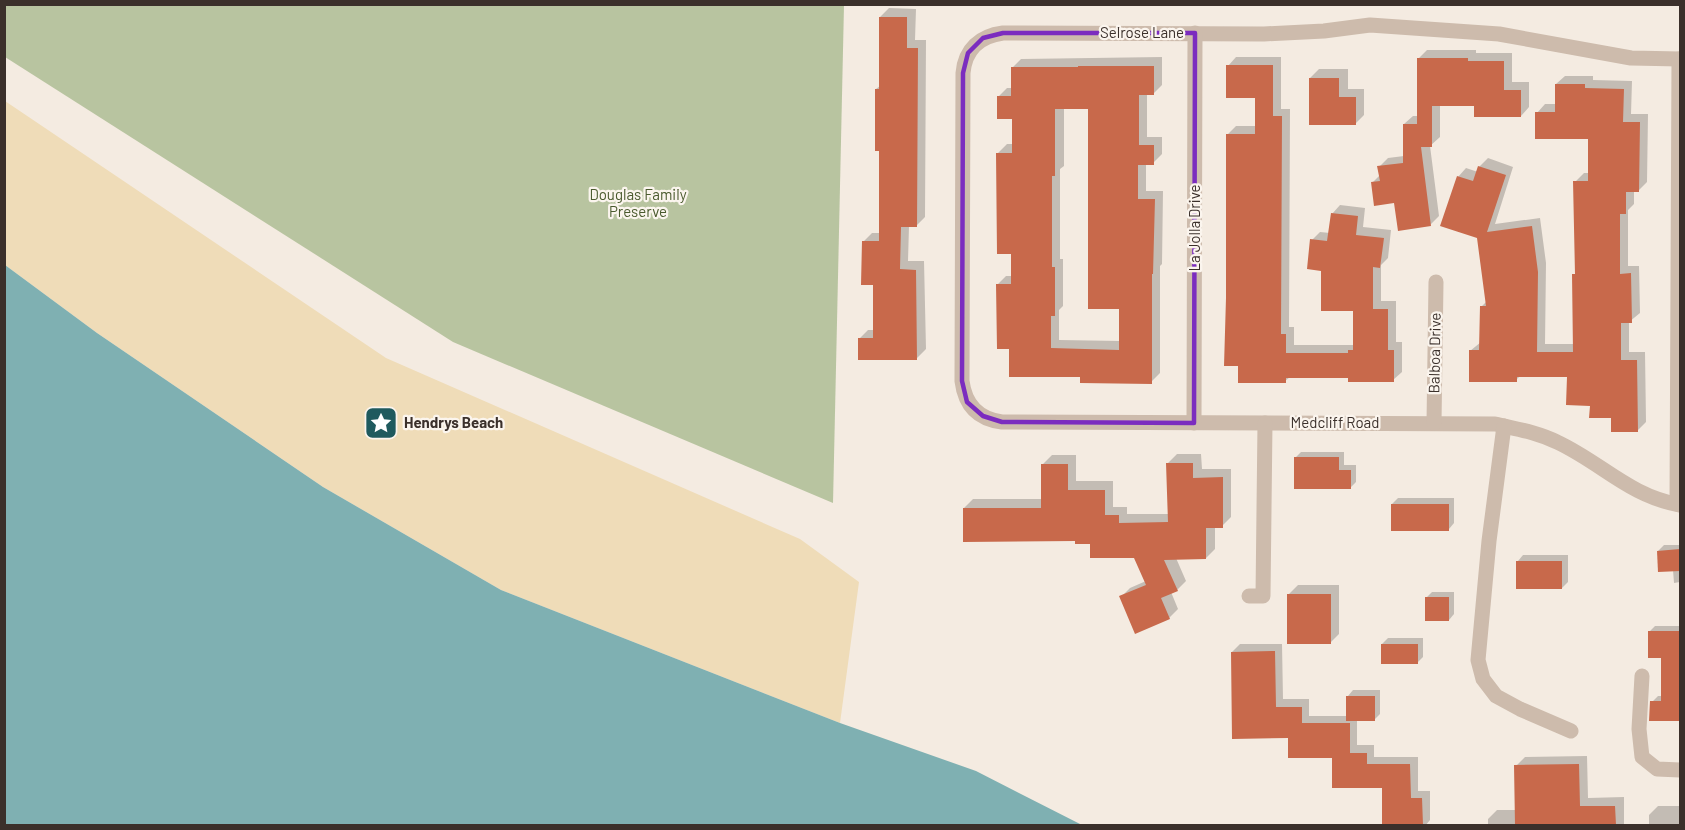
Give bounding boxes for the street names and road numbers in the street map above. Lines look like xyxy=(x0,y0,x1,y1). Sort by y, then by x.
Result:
street label: Selrose Lane xyxy=(1100,23,1184,41)
street label: La Jolla Drive xyxy=(1185,184,1203,272)
street label: Balboa Drive xyxy=(1424,312,1444,394)
street label: Medcliff Road xyxy=(1291,413,1379,431)

